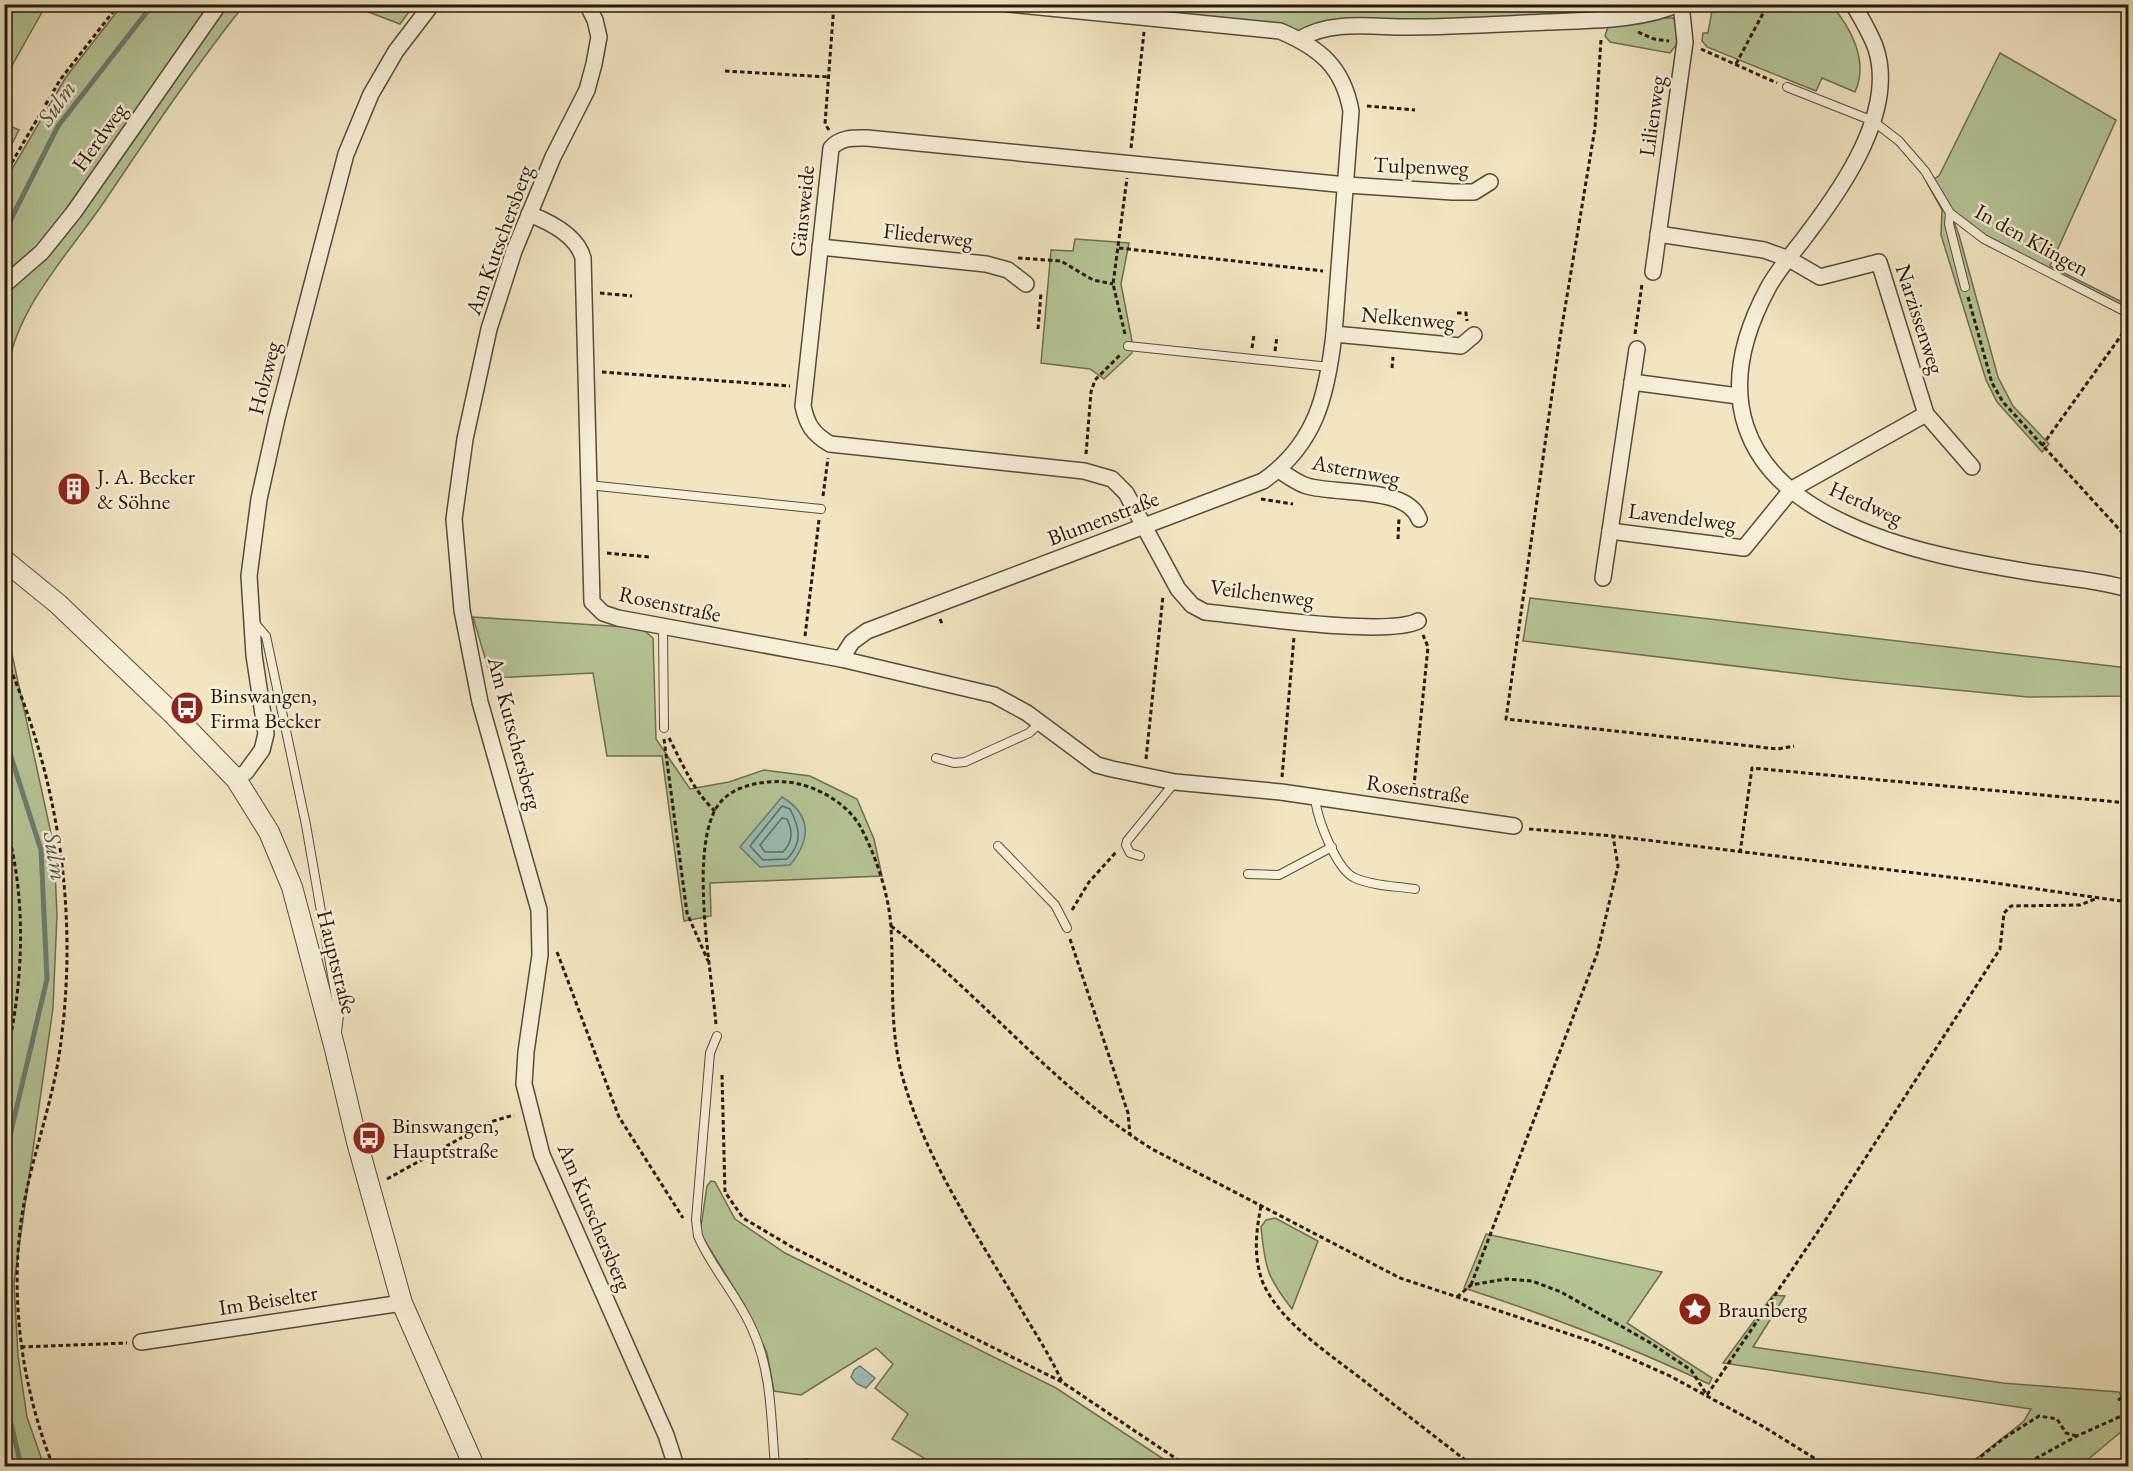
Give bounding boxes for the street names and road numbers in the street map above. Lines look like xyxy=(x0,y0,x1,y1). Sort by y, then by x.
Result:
street label: Lilienweg xyxy=(1632,73,1672,158)
street label: Herdweg xyxy=(65,97,133,177)
street label: Tulpenweg xyxy=(1373,150,1470,182)
street label: Am Kutschersberg xyxy=(458,161,540,320)
street label: Gänsweide xyxy=(783,163,821,258)
street label: In den Klingen xyxy=(1970,197,2095,283)
street label: Fliederweg xyxy=(882,216,975,254)
street label: Narzissenweg xyxy=(1889,260,1951,378)
street label: Nelkenweg xyxy=(1360,299,1456,337)
street label: Holzweg xyxy=(241,338,287,418)
street label: Asternweg xyxy=(1309,447,1403,493)
street label: Herdweg xyxy=(1825,474,1908,532)
street label: Blumenstraße xyxy=(1043,483,1163,552)
street label: Lavendelweg xyxy=(1627,496,1738,538)
street label: Veilchenweg xyxy=(1208,572,1316,614)
street label: Rosenstraße xyxy=(616,579,724,629)
street label: Am Kutschersberg xyxy=(480,652,549,813)
street label: Rosenstraße xyxy=(1365,767,1472,811)
street label: Hauptstraße xyxy=(310,907,364,1017)
street label: Am Kutschersberg xyxy=(550,1138,639,1296)
street label: Im Beiselter xyxy=(217,1278,320,1322)

